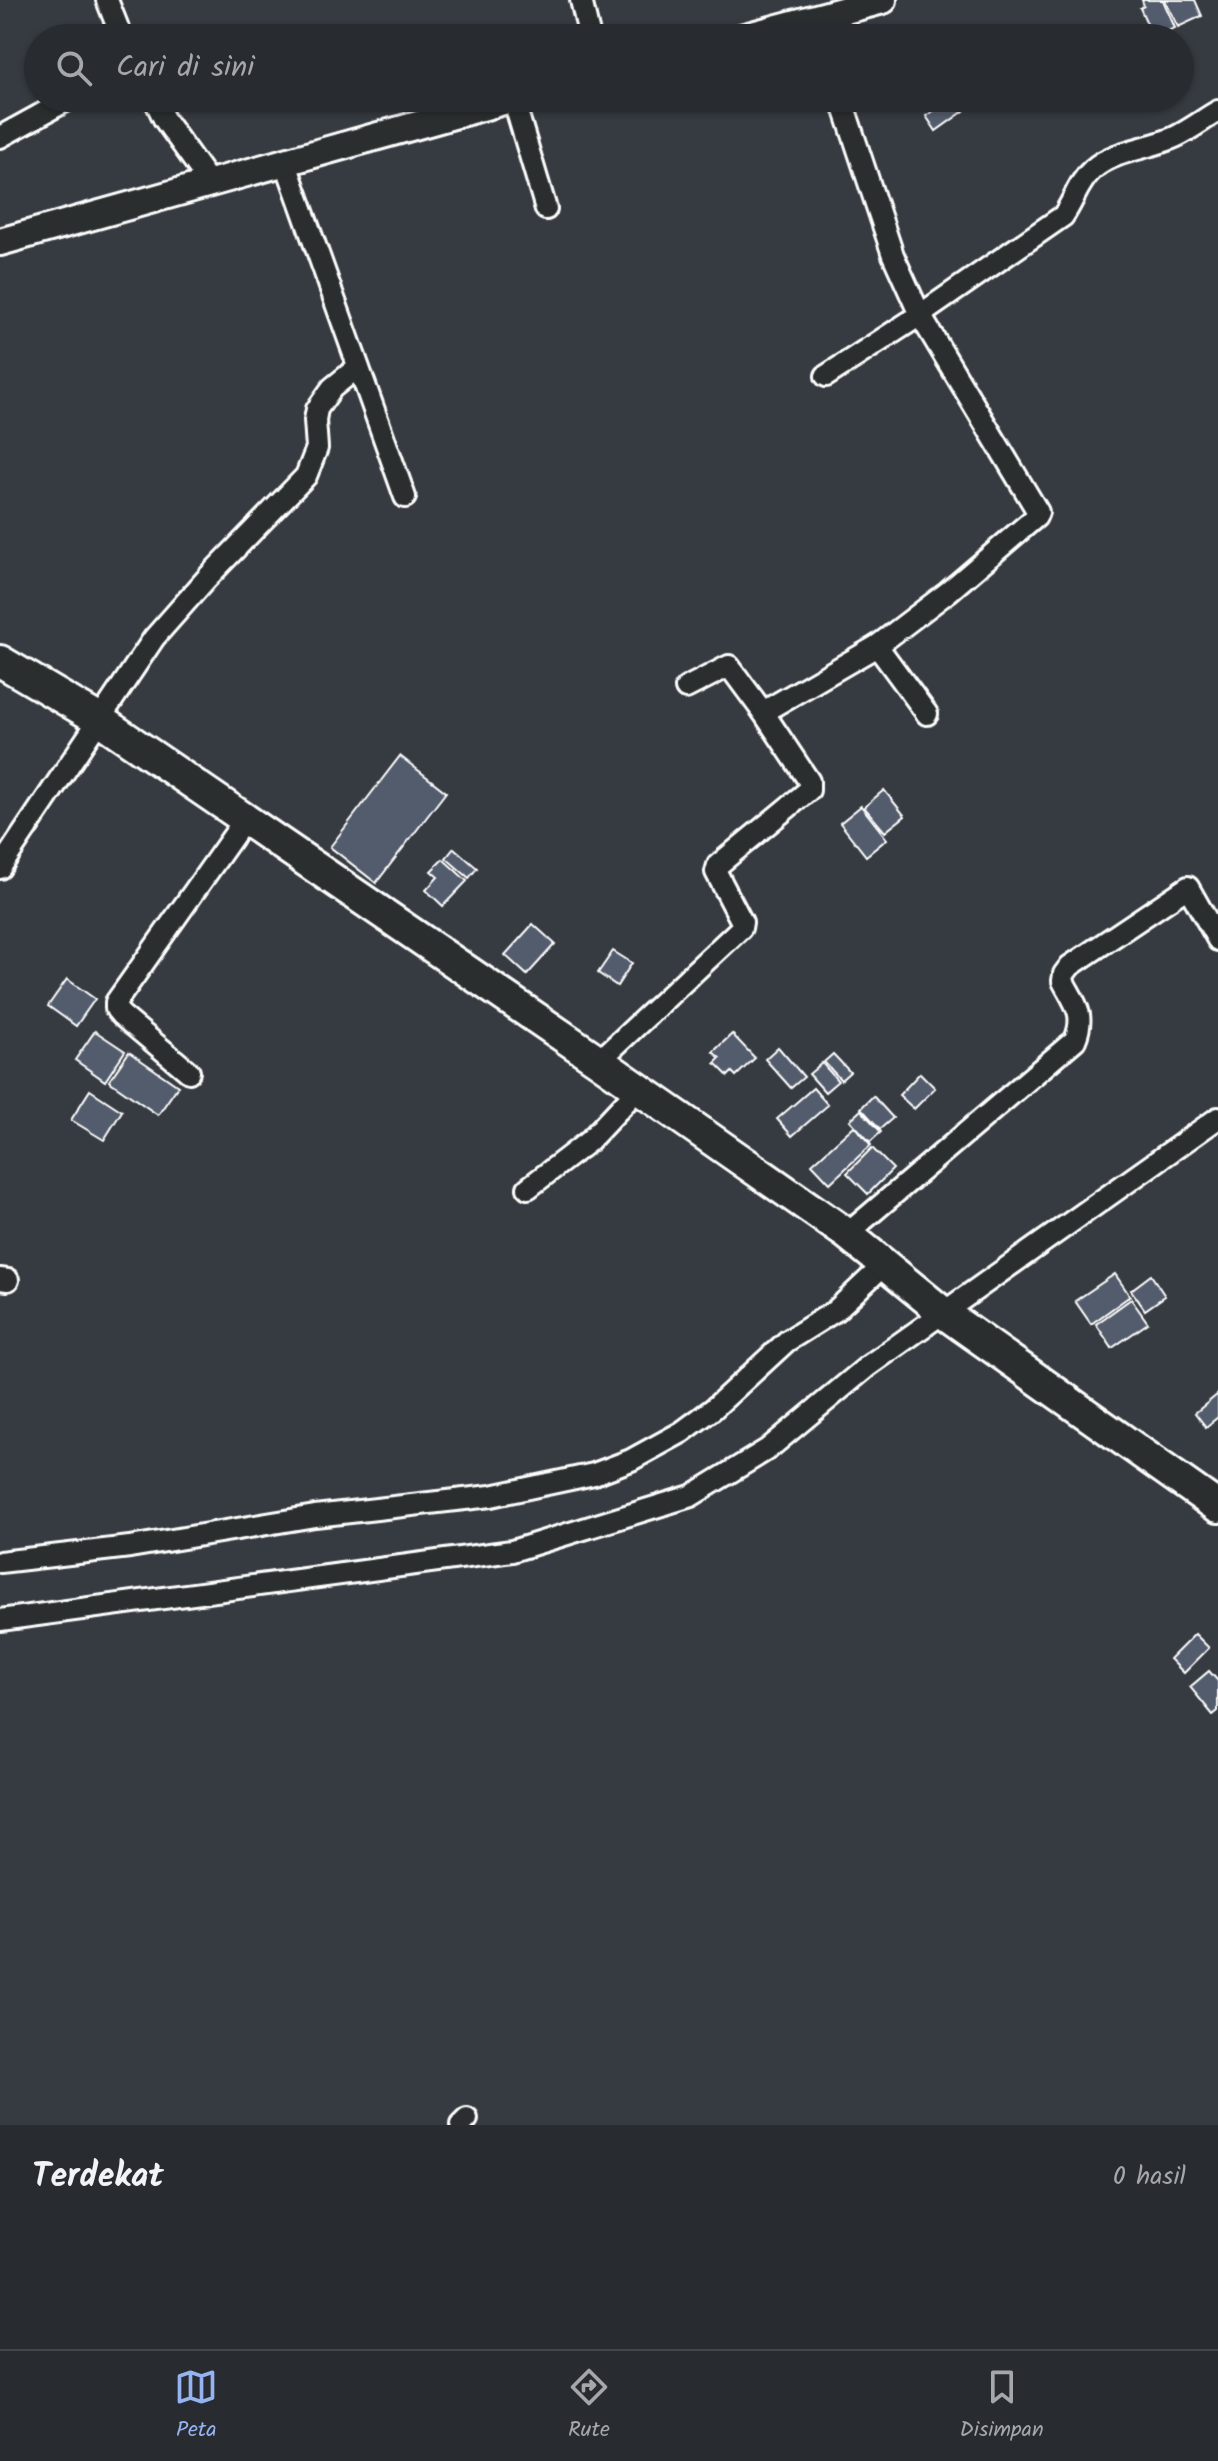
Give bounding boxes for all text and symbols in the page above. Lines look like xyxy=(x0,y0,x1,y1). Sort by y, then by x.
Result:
search box xyxy=(24,24,1194,112)
text: Cari di sini xyxy=(116,44,254,92)
icon: search xyxy=(52,46,96,90)
text: Terdekat xyxy=(32,2150,164,2204)
text: 0 hasil xyxy=(1113,2156,1186,2198)
tab: Peta xyxy=(174,2365,218,2448)
tab: Rute xyxy=(567,2365,611,2448)
tab: Disimpan xyxy=(960,2365,1044,2448)

